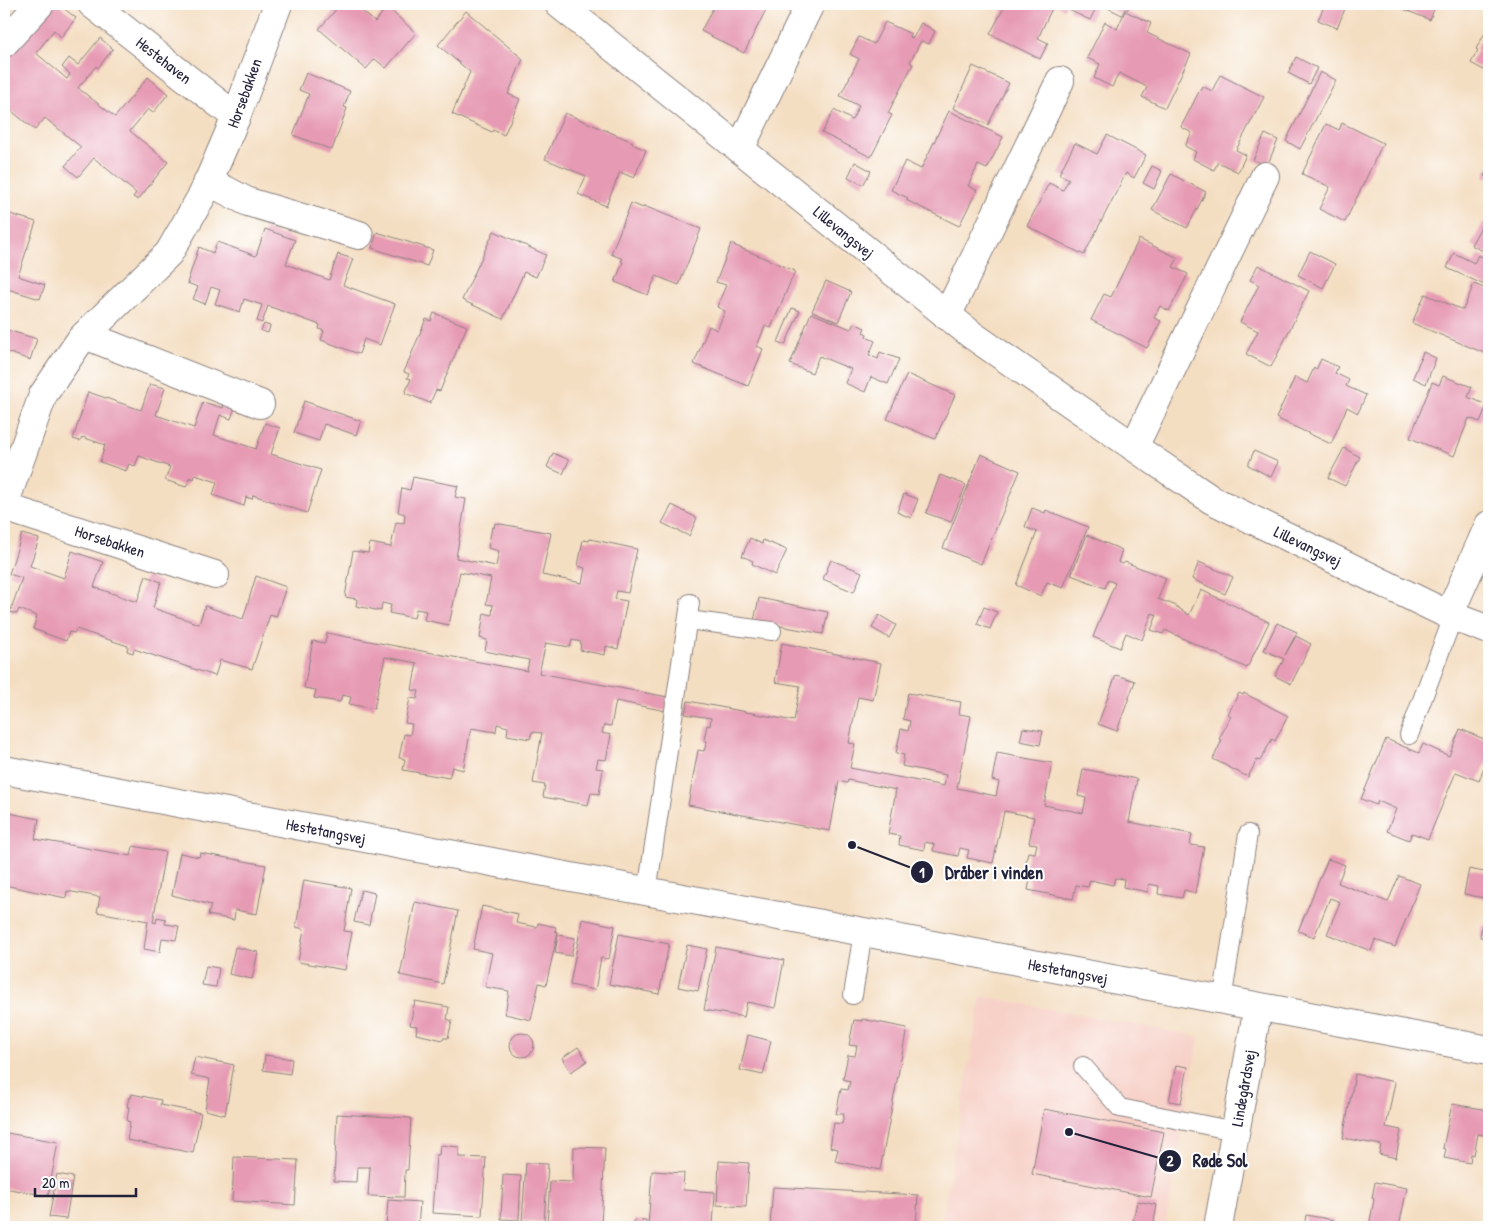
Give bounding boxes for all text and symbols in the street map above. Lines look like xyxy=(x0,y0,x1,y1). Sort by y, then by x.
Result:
street label: Hestehaven xyxy=(132,31,196,89)
street label: Horsebakken xyxy=(221,55,267,131)
street label: Lillevangsvej xyxy=(809,201,879,263)
street label: Horsebakken xyxy=(72,519,148,563)
street label: Lillevangsvej xyxy=(1271,520,1345,572)
street label: Hestetangsvej xyxy=(284,813,368,849)
callout: Dråber i vinden xyxy=(910,856,1053,889)
text: Dråber i vinden xyxy=(945,860,1043,885)
text: 1 xyxy=(919,862,925,883)
street label: Hestetangsvej xyxy=(1026,953,1110,989)
street label: Lindegårdsvej xyxy=(1225,1048,1261,1128)
callout: Røde Sol xyxy=(1158,1144,1257,1177)
text: Røde Sol xyxy=(1193,1148,1248,1173)
text: 2 xyxy=(1166,1150,1174,1171)
scale bar xyxy=(35,1166,136,1198)
text: 20 m xyxy=(42,1172,69,1193)

